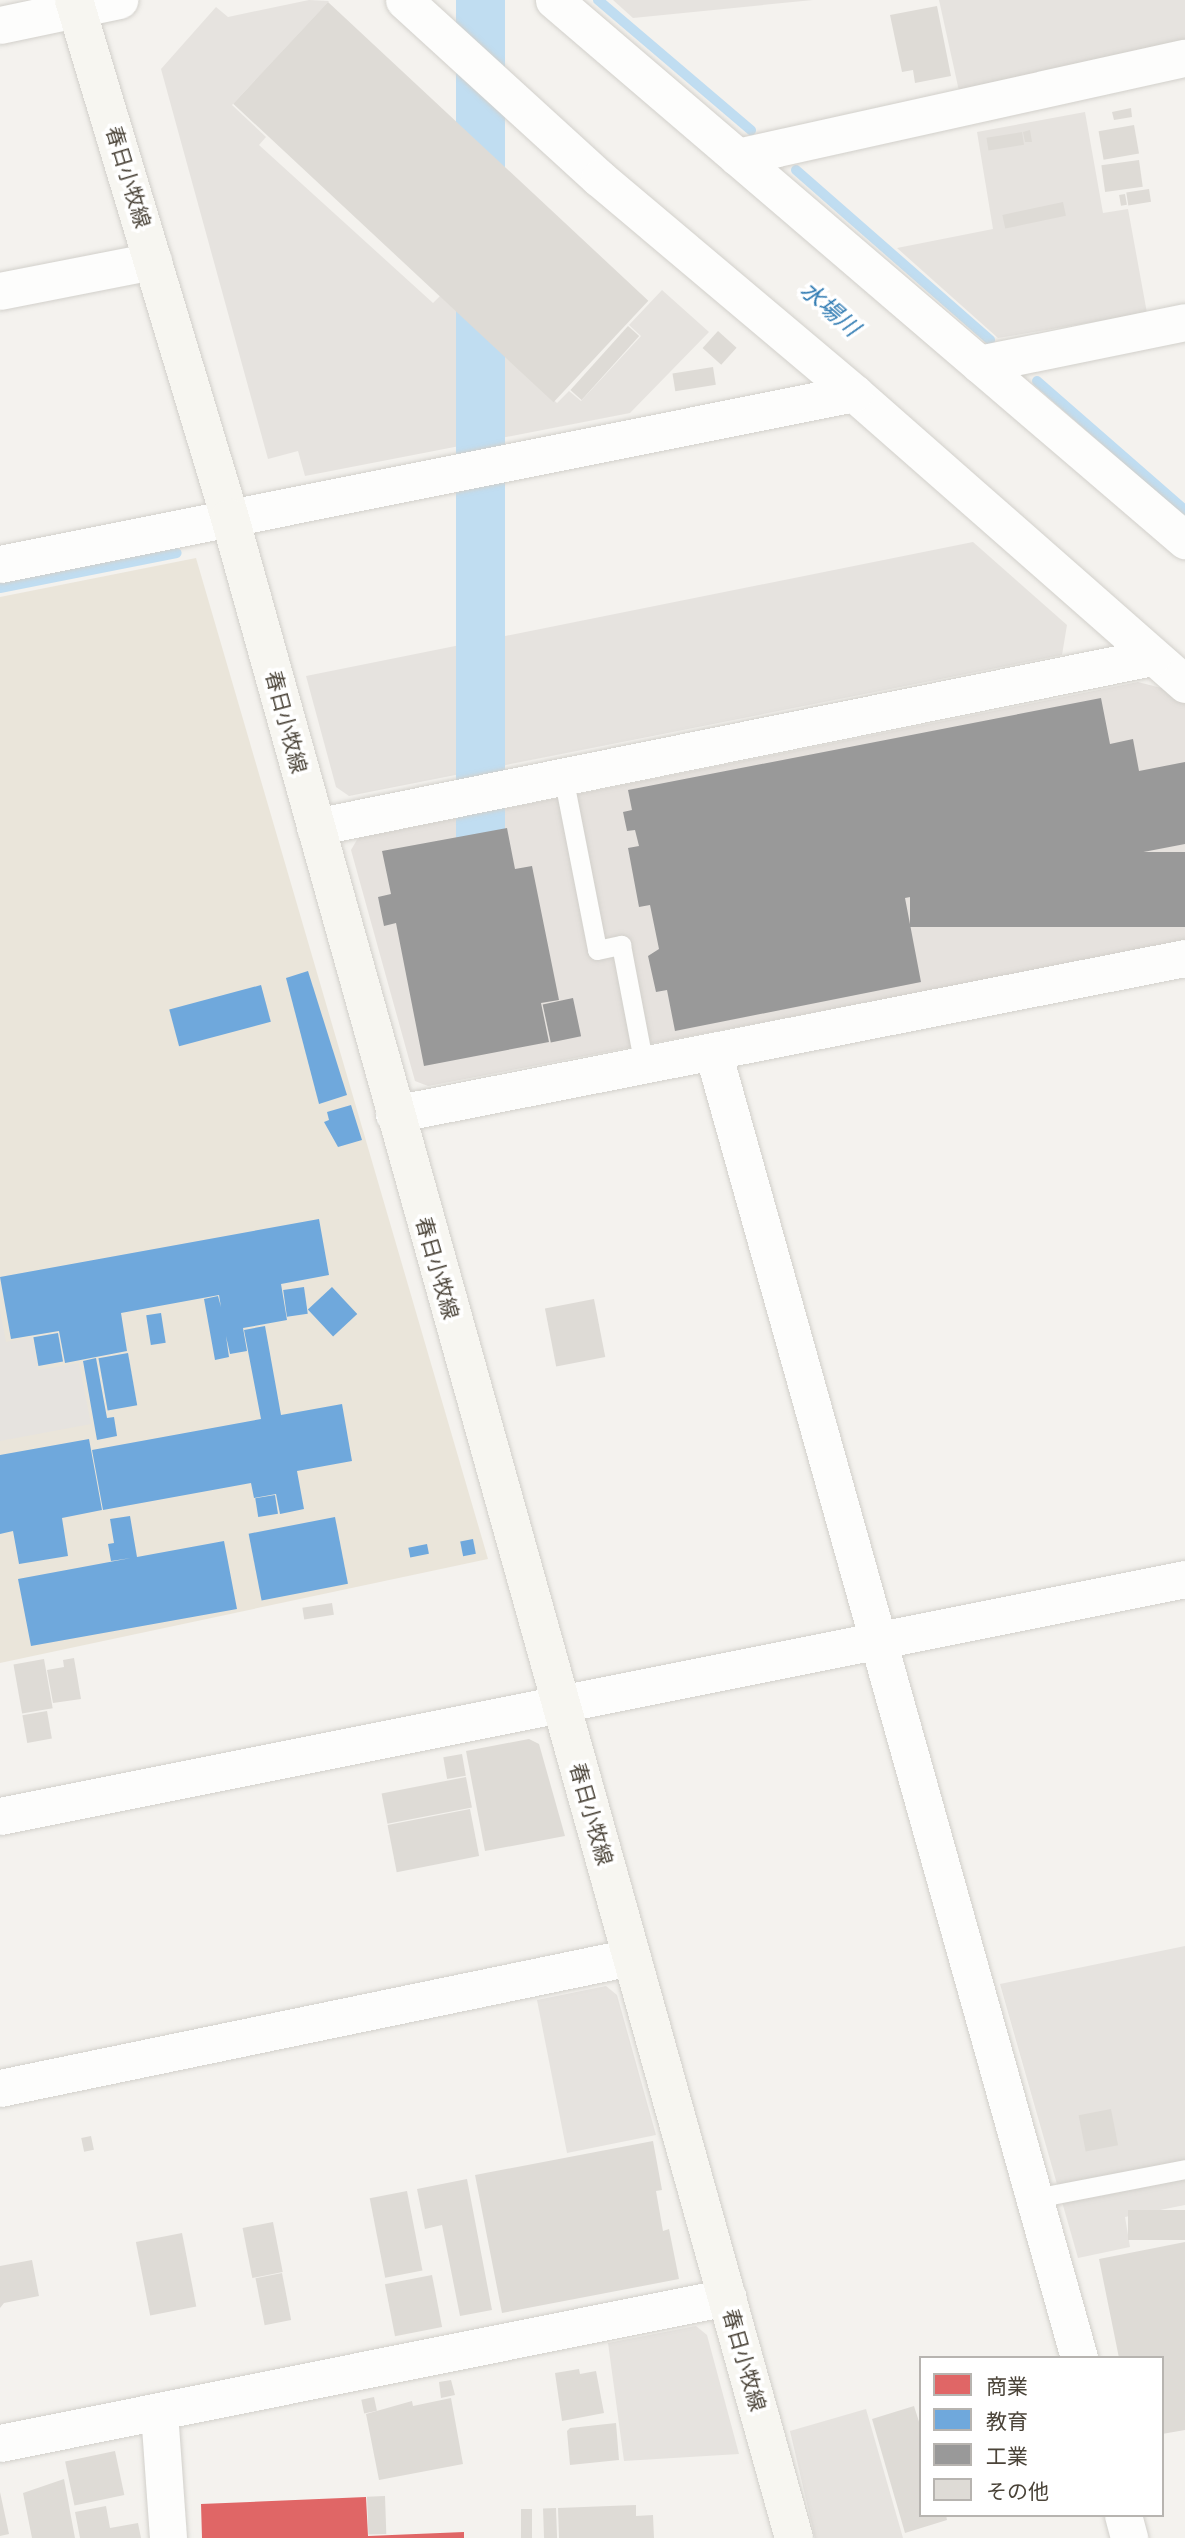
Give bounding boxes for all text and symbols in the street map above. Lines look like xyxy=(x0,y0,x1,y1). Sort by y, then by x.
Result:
street label: 春日小牧線 xyxy=(101,123,155,231)
water label: 水場川 xyxy=(795,276,865,342)
street label: 春日小牧線 xyxy=(260,668,312,776)
street label: 春日小牧線 xyxy=(410,1214,464,1322)
street label: 春日小牧線 xyxy=(564,1760,618,1868)
street label: 春日小牧線 xyxy=(717,2306,771,2414)
legend xyxy=(919,2356,1164,2517)
text: 商業 xyxy=(986,2374,1028,2399)
text: 教育 xyxy=(986,2409,1028,2434)
text: 工業 xyxy=(986,2444,1028,2469)
text: その他 xyxy=(986,2479,1049,2504)

